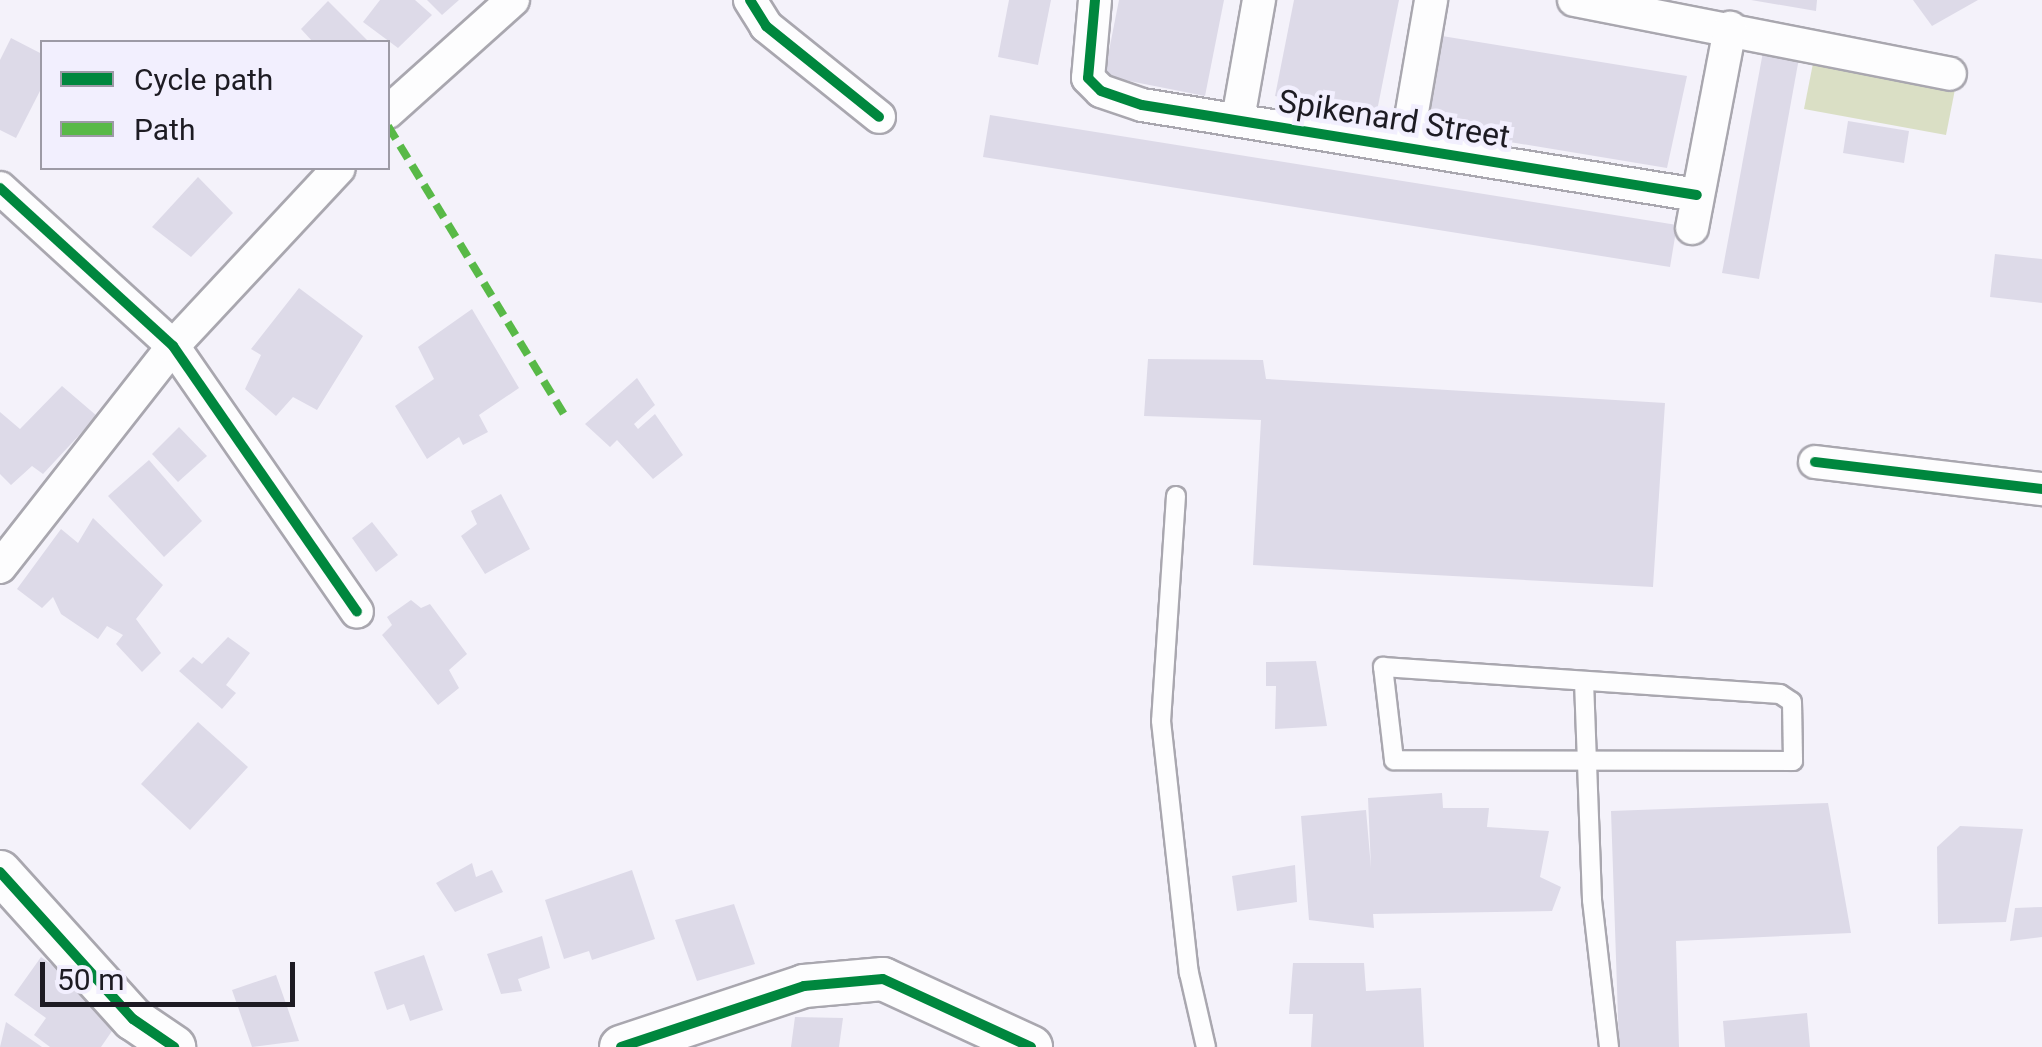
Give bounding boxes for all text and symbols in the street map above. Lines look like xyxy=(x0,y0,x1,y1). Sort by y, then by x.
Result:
legend xyxy=(40,40,390,170)
text: Cycle path xyxy=(134,62,273,97)
street label: Spikenard Street xyxy=(1276,82,1512,156)
text: Path xyxy=(134,112,195,147)
scale bar xyxy=(45,942,300,1004)
text: 50 m xyxy=(57,962,124,997)

